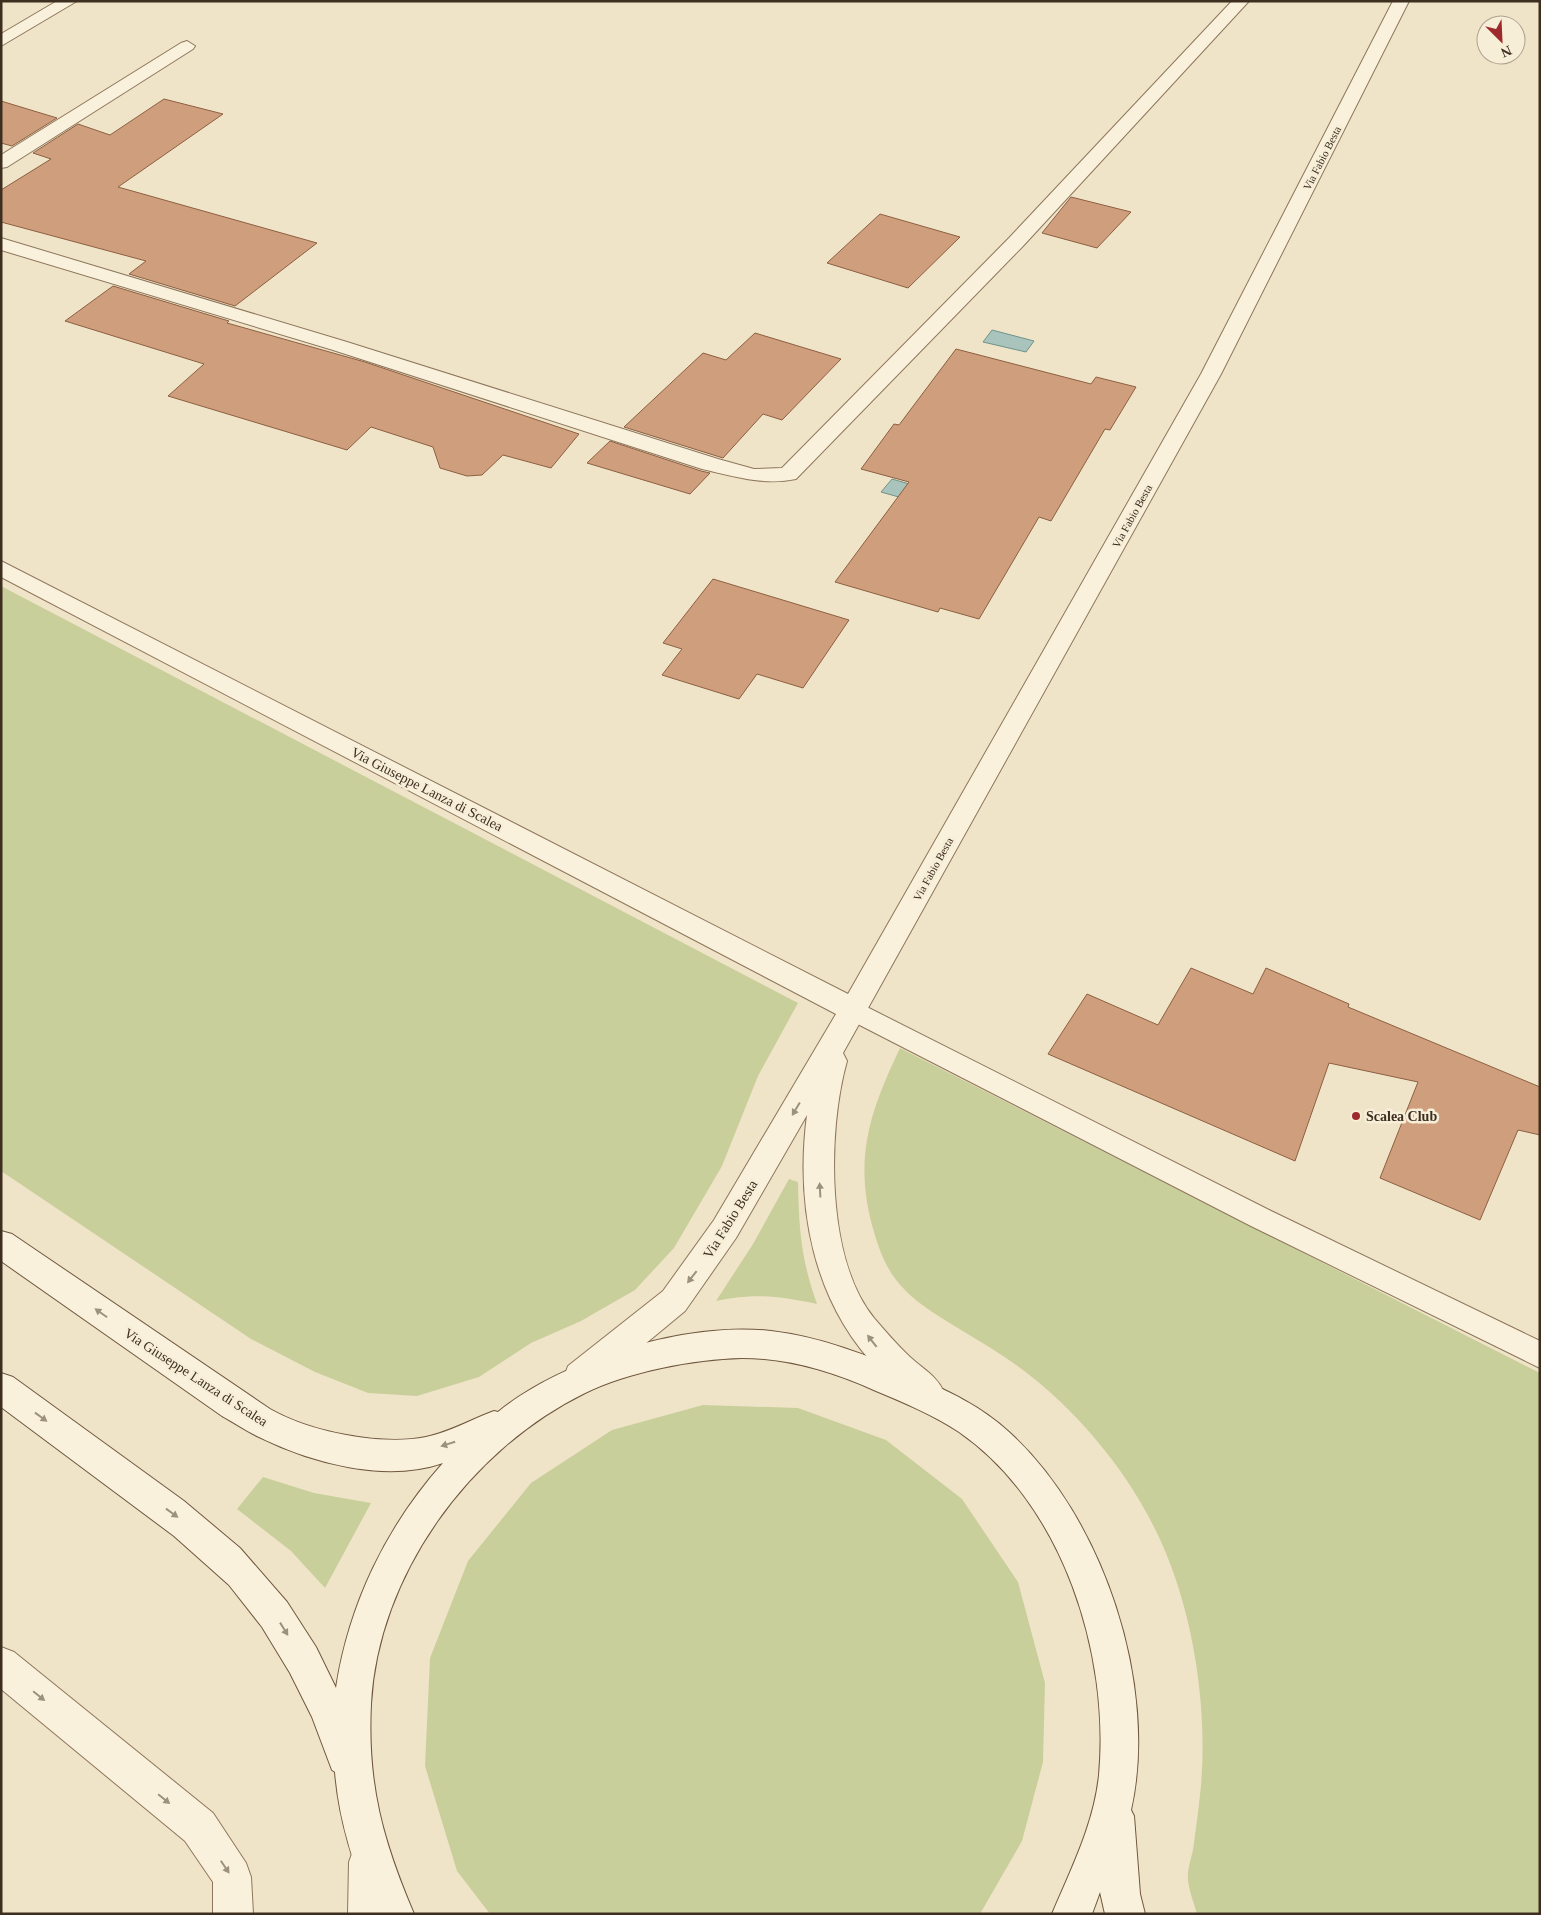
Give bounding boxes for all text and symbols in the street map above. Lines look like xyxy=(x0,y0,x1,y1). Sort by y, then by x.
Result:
north arrow xyxy=(1476,15,1526,65)
text: N xyxy=(1498,43,1514,60)
street label: Via Fabio Besta xyxy=(1301,124,1343,192)
street label: Via Fabio Besta xyxy=(1110,482,1154,550)
street label: Via Giuseppe Lanza di Scalea xyxy=(349,745,506,835)
street label: Via Fabio Besta xyxy=(911,835,955,903)
one-way arrow xyxy=(792,1103,801,1116)
place label: Scalea Club xyxy=(1366,1109,1437,1124)
marker: Scalea Club xyxy=(1350,1110,1362,1122)
street label: Via Fabio Besta xyxy=(700,1177,761,1261)
one-way arrow xyxy=(816,1182,824,1198)
one-way arrow xyxy=(687,1270,698,1283)
one-way arrow xyxy=(94,1308,108,1318)
street label: Via Giuseppe Lanza di Scalea xyxy=(121,1325,271,1430)
one-way arrow xyxy=(866,1335,877,1348)
one-way arrow xyxy=(34,1412,48,1422)
one-way arrow xyxy=(441,1441,456,1449)
one-way arrow xyxy=(165,1508,179,1518)
one-way arrow xyxy=(279,1623,289,1636)
one-way arrow xyxy=(32,1690,45,1701)
one-way arrow xyxy=(158,1793,171,1804)
one-way arrow xyxy=(220,1861,230,1874)

